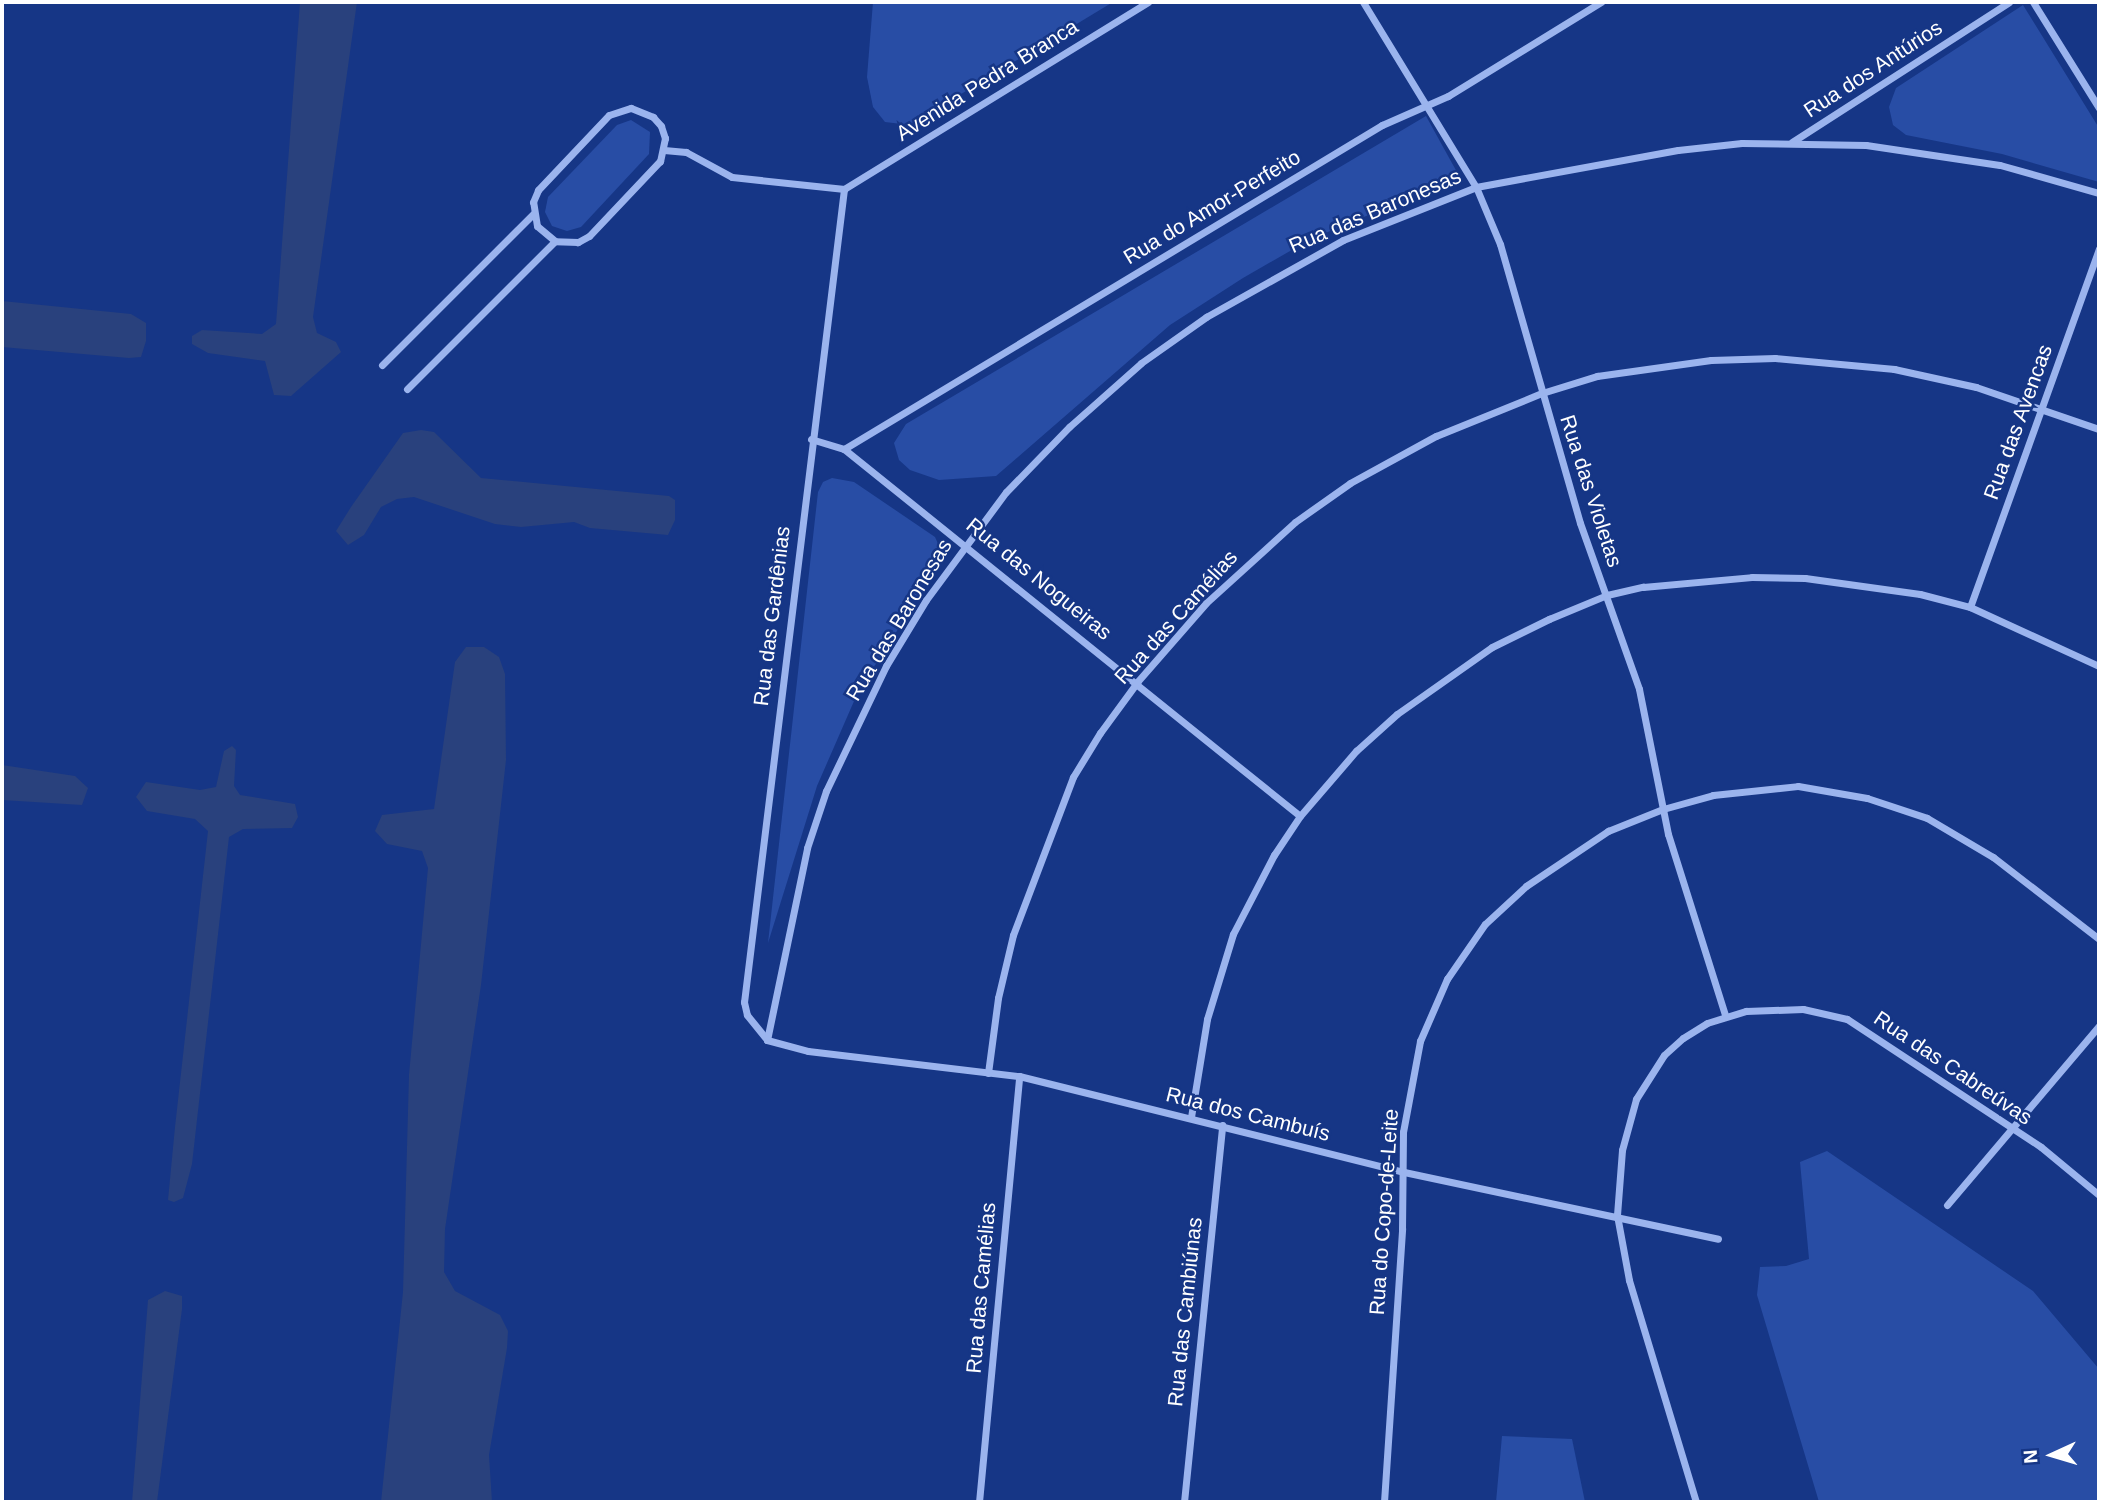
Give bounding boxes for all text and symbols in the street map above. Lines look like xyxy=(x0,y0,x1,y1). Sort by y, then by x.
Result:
street label: Avenida Pedra Branca xyxy=(891,14,1083,146)
street label: Rua dos Antúrios xyxy=(1799,15,1947,123)
street label: Rua do Amor-Perfeito xyxy=(1118,144,1306,270)
street label: Rua das Baronesas xyxy=(1285,163,1465,259)
street label: Rua das Avencas xyxy=(1978,341,2058,503)
street label: Rua das Violetas xyxy=(1555,412,1627,570)
street label: Rua das Nogueiras xyxy=(961,513,1117,645)
street label: Rua das Gardênias xyxy=(748,525,796,707)
street label: Rua das Baronesas xyxy=(841,534,957,706)
street label: Rua das Camélias xyxy=(1109,545,1243,689)
street label: Rua das Cabreúvas xyxy=(1869,1006,2037,1130)
street label: Rua dos Cambuís xyxy=(1163,1081,1333,1147)
street label: Rua do Copo-de-Leite xyxy=(1364,1108,1404,1316)
street label: Rua das Camélias xyxy=(961,1201,1001,1375)
street label: Rua das Cambiúnas xyxy=(1163,1216,1207,1408)
north arrow xyxy=(2017,1420,2087,1490)
text: N xyxy=(2020,1449,2042,1464)

